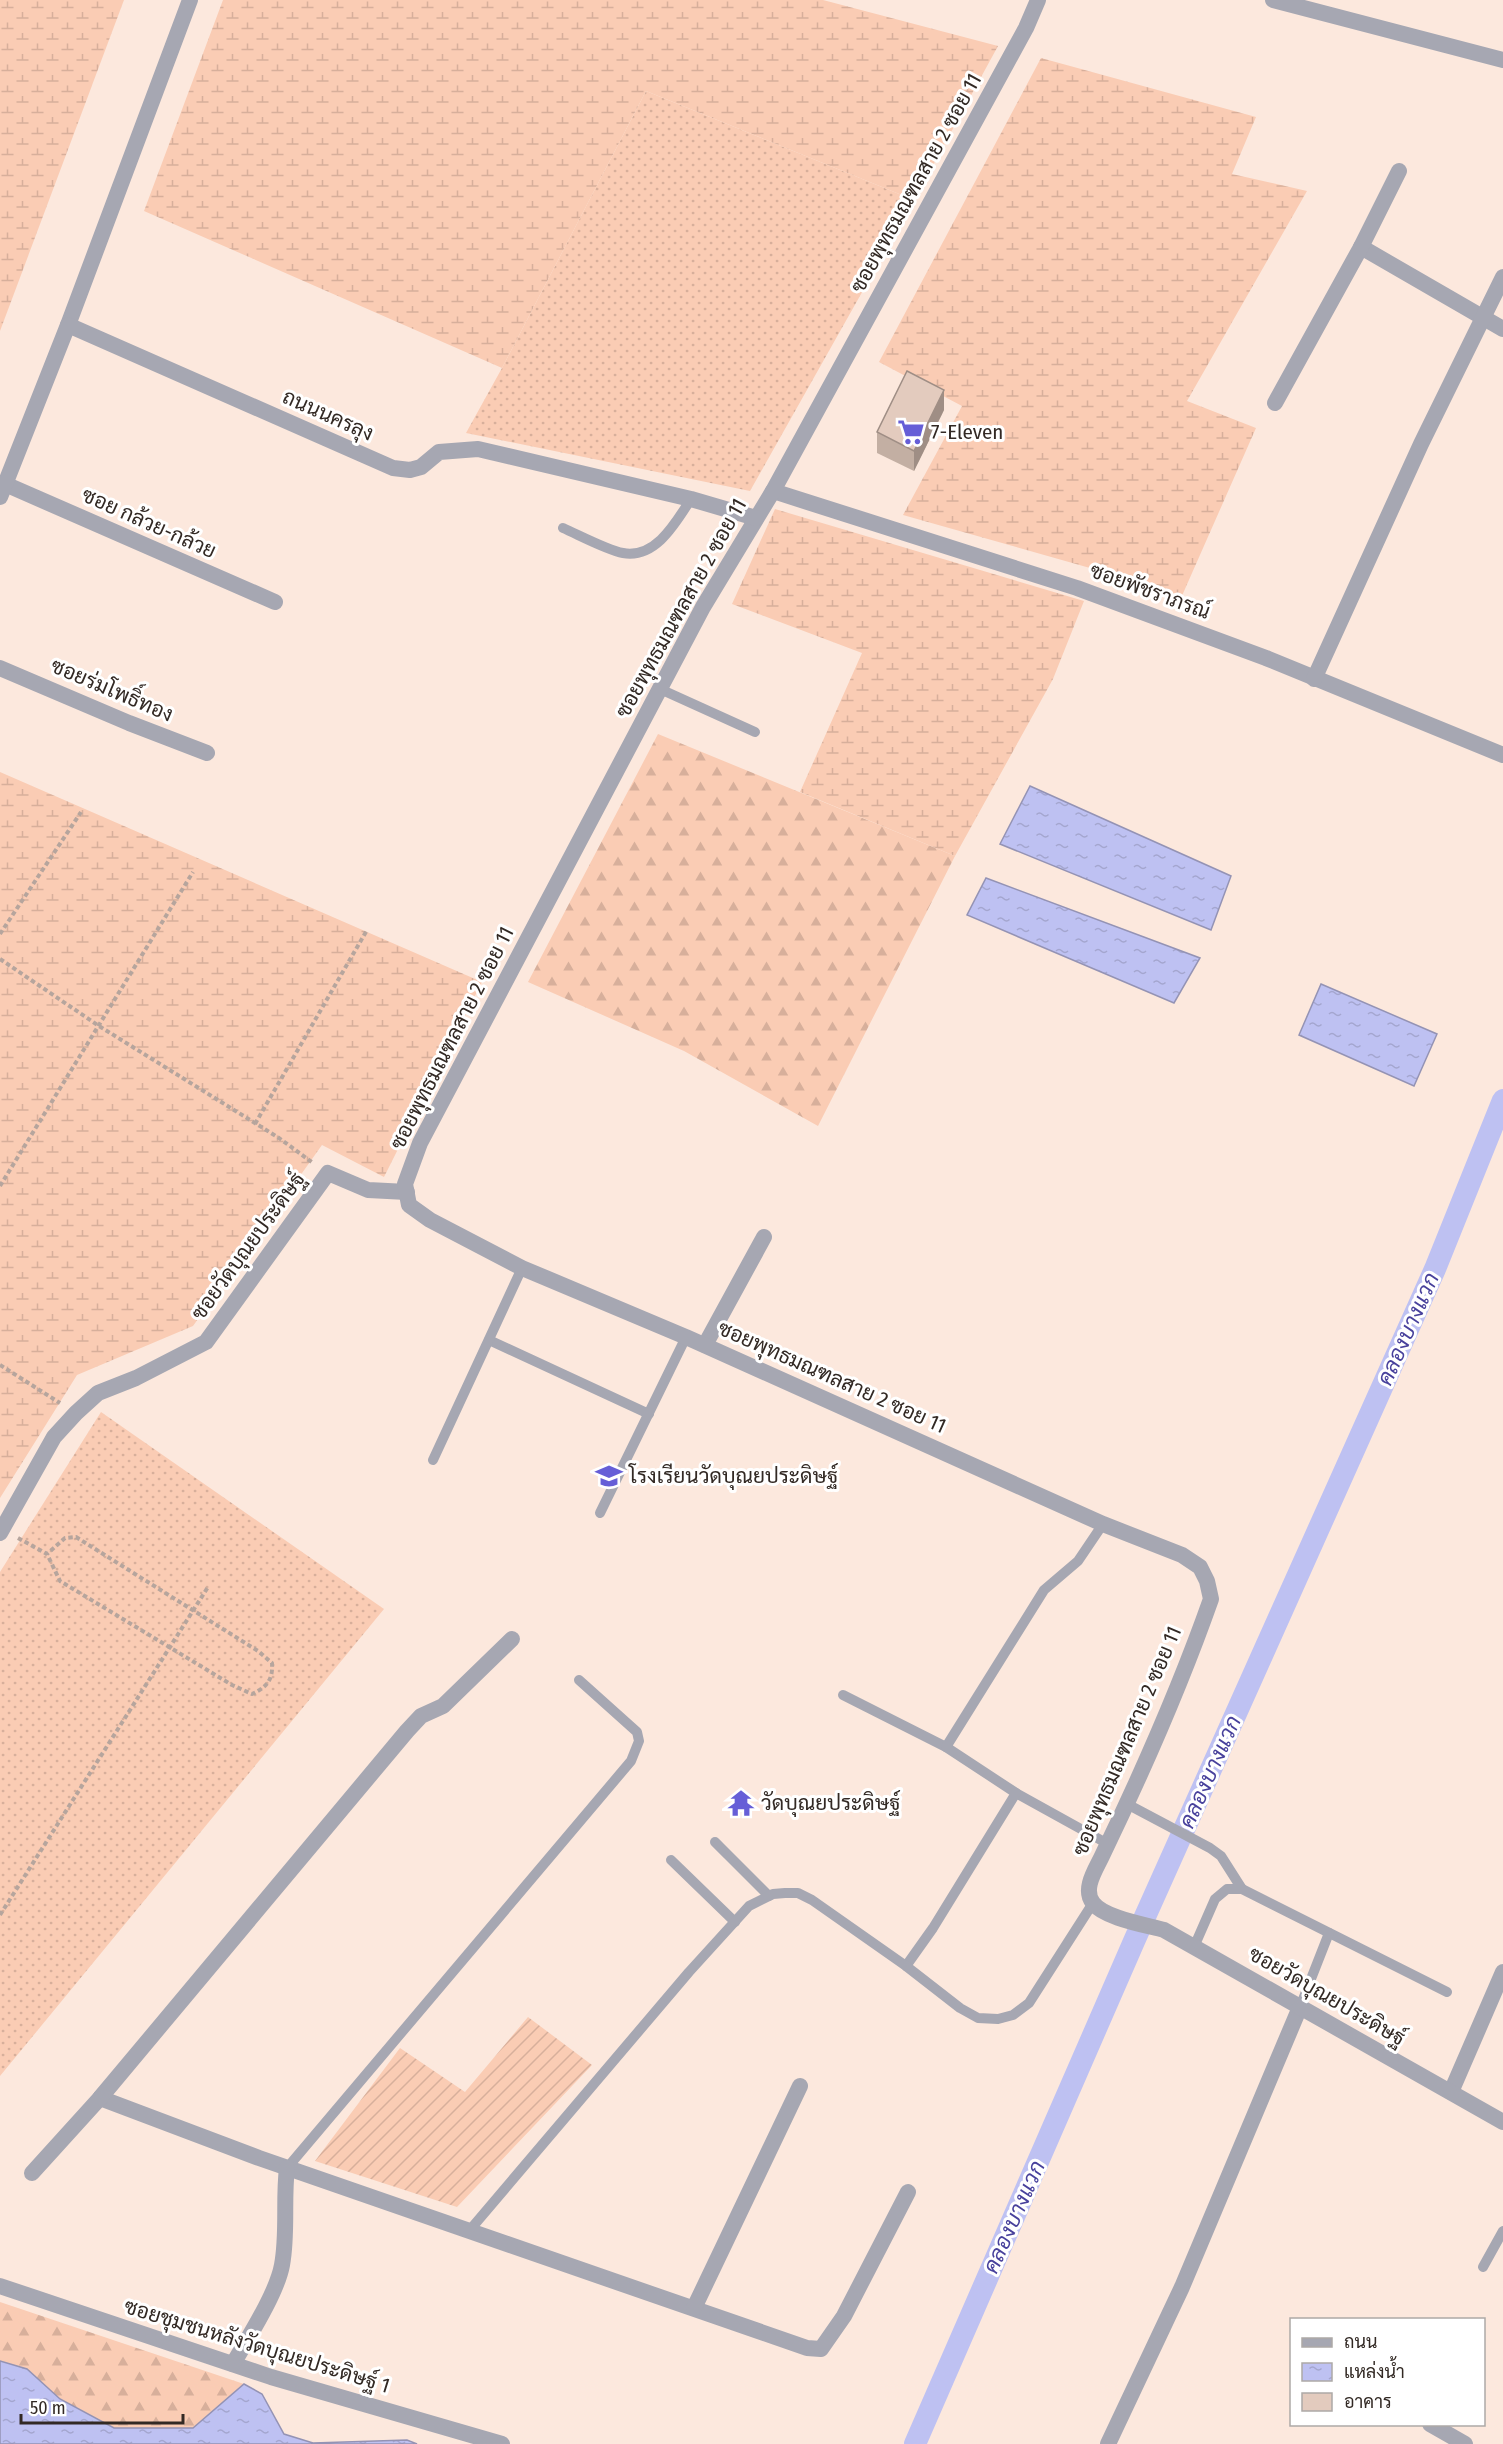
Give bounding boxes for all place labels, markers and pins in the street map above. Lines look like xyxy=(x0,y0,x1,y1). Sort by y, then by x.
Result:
supermarket icon: 7-Eleven xyxy=(896,417,926,447)
place label: 7-Eleven xyxy=(931,419,1003,445)
school or university icon: โรงเรียนวัดบุณยประดิษฐ์ xyxy=(594,1461,624,1491)
place label: โรงเรียนวัดบุณยประดิษฐ์ xyxy=(628,1462,838,1490)
temple icon: วัดบุณยประดิษฐ์ xyxy=(726,1788,756,1818)
place label: วัดบุณยประดิษฐ์ xyxy=(761,1789,900,1817)

